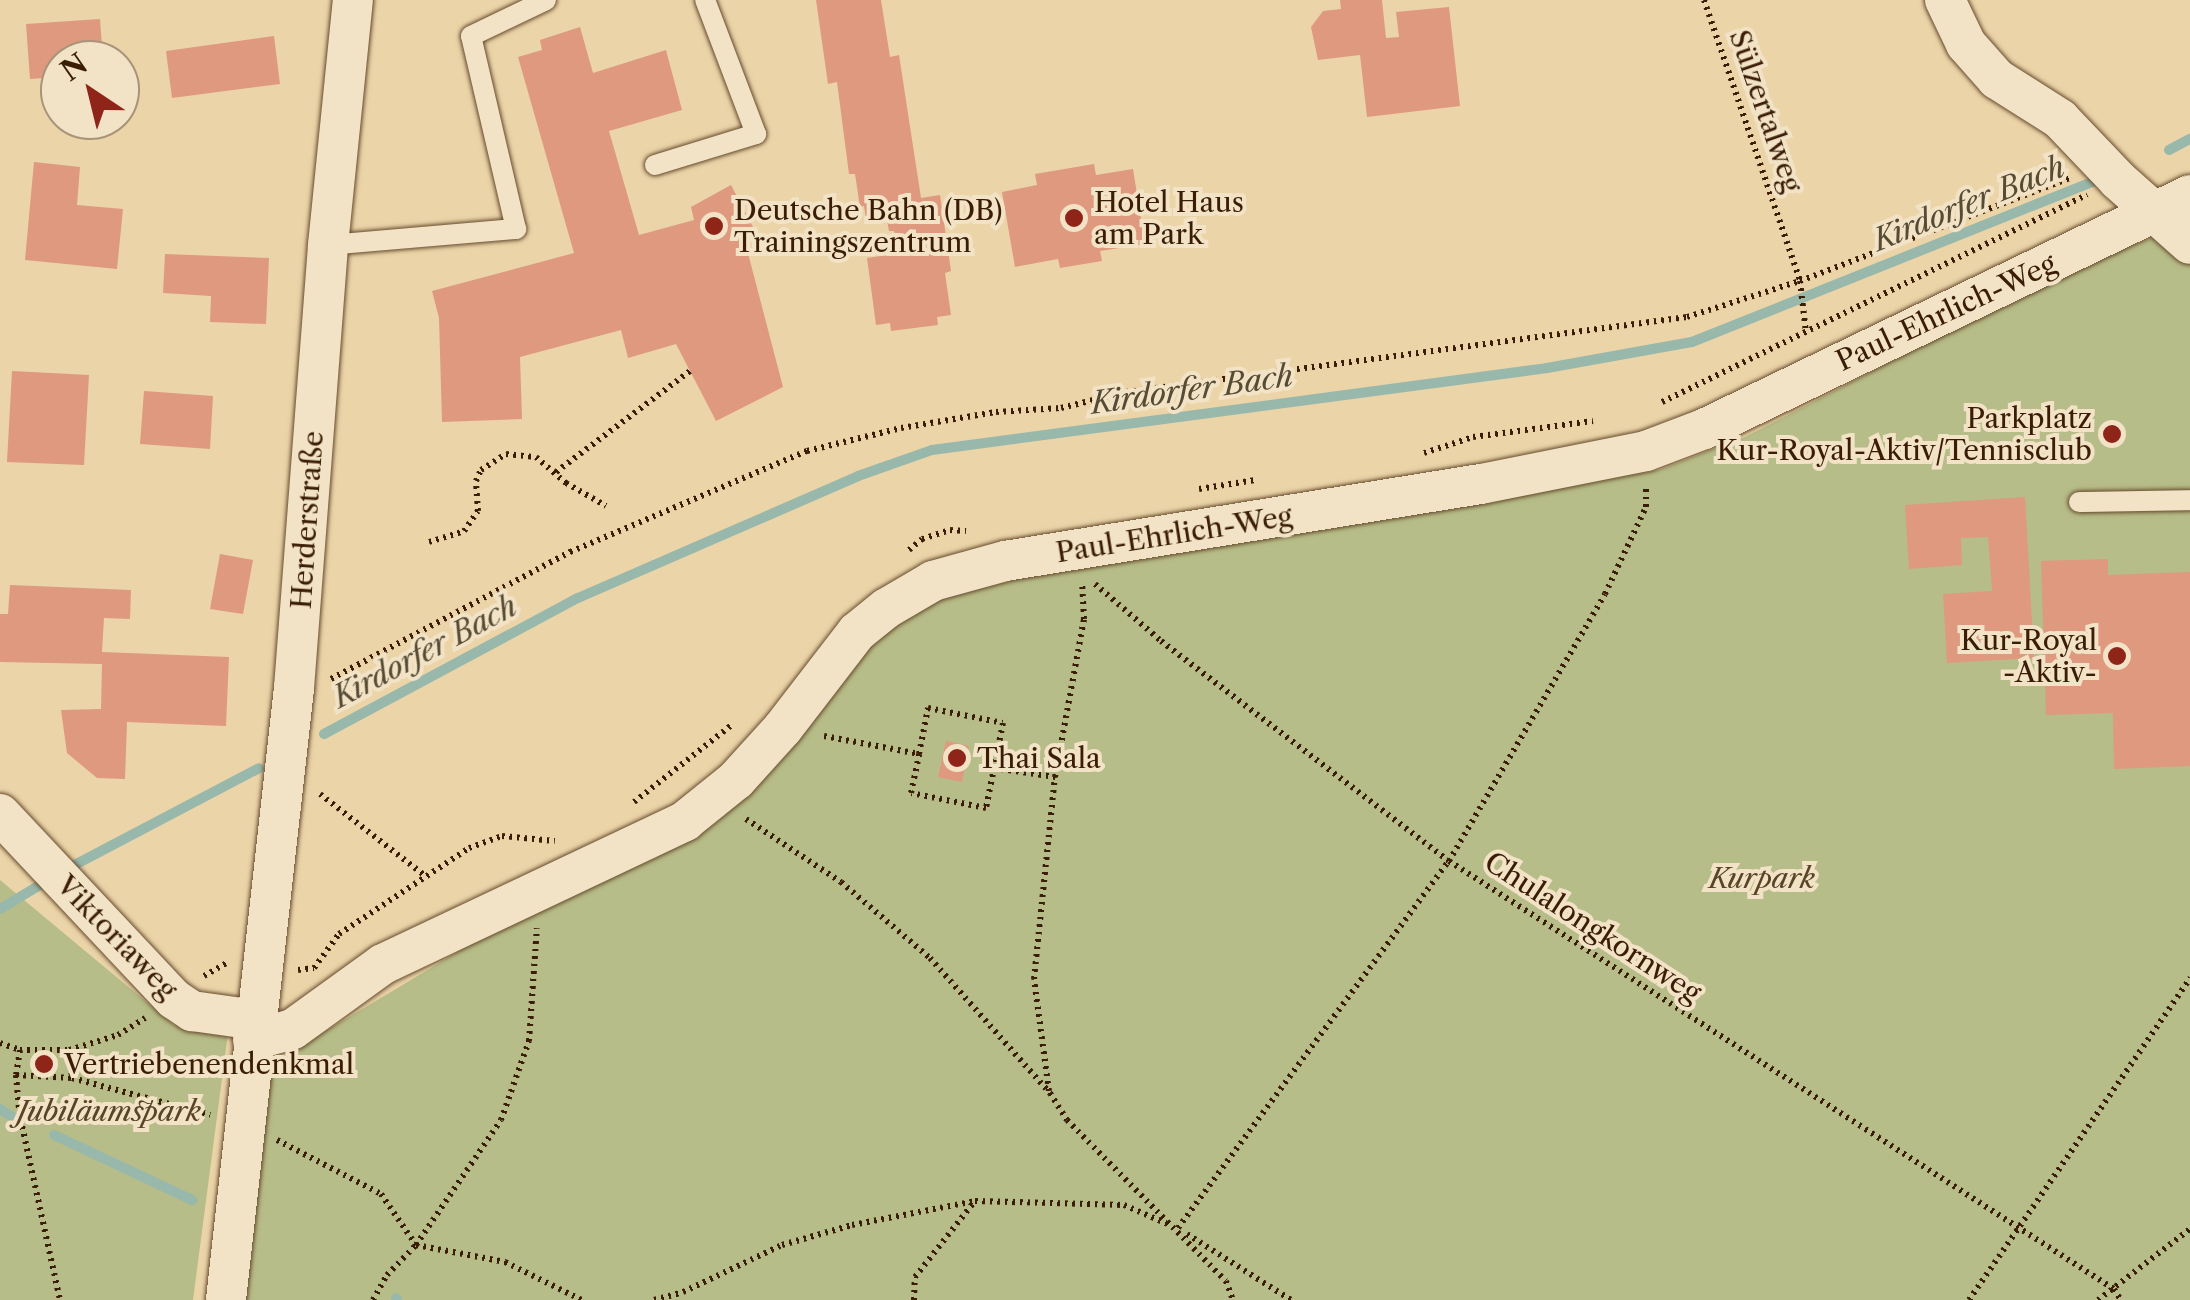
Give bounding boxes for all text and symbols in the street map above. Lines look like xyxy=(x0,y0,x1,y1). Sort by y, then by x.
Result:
street label: Sülzertalweg xyxy=(1723,25,1809,197)
north arrow xyxy=(40,40,140,140)
text: N xyxy=(54,46,94,88)
water label: Kirdorfer Bach xyxy=(1868,149,2070,259)
place label: Hotel Haus am Park xyxy=(1094,185,1244,251)
place label: Deutsche Bahn (DB) Trainingszentrum xyxy=(734,193,1002,259)
marker: Hotel Haus am Park xyxy=(1063,207,1085,229)
marker: Deutsche Bahn (DB) Trainingszentrum xyxy=(703,215,725,237)
street label: Paul-Ehrlich-Weg xyxy=(1831,246,2061,378)
water label: Kirdorfer Bach xyxy=(1089,358,1295,422)
place label: Parkplatz Kur-Royal-Aktiv/Tennisclub xyxy=(1717,401,2092,467)
marker: Parkplatz Kur-Royal-Aktiv/Tennisclub xyxy=(2101,423,2123,445)
street label: Herderstraße xyxy=(284,430,330,610)
street label: Paul-Ehrlich-Weg xyxy=(1053,499,1295,569)
water label: Kirdorfer Bach xyxy=(327,588,523,716)
place label: Kur-Royal -Aktiv- xyxy=(1960,623,2097,689)
marker: Kur-Royal -Aktiv- xyxy=(2106,645,2128,667)
place label: Thai Sala xyxy=(977,741,1101,775)
marker: Thai Sala xyxy=(946,747,968,769)
street label: Chulalongkornweg xyxy=(1479,845,1707,1009)
park label: Kurpark xyxy=(1709,861,1815,895)
street label: Viktoriaweg xyxy=(50,868,184,1006)
place label: Vertriebenendenkmal xyxy=(64,1047,354,1081)
marker: Vertriebenendenkmal xyxy=(33,1053,55,1075)
park label: Jubiläumspark xyxy=(17,1094,201,1128)

